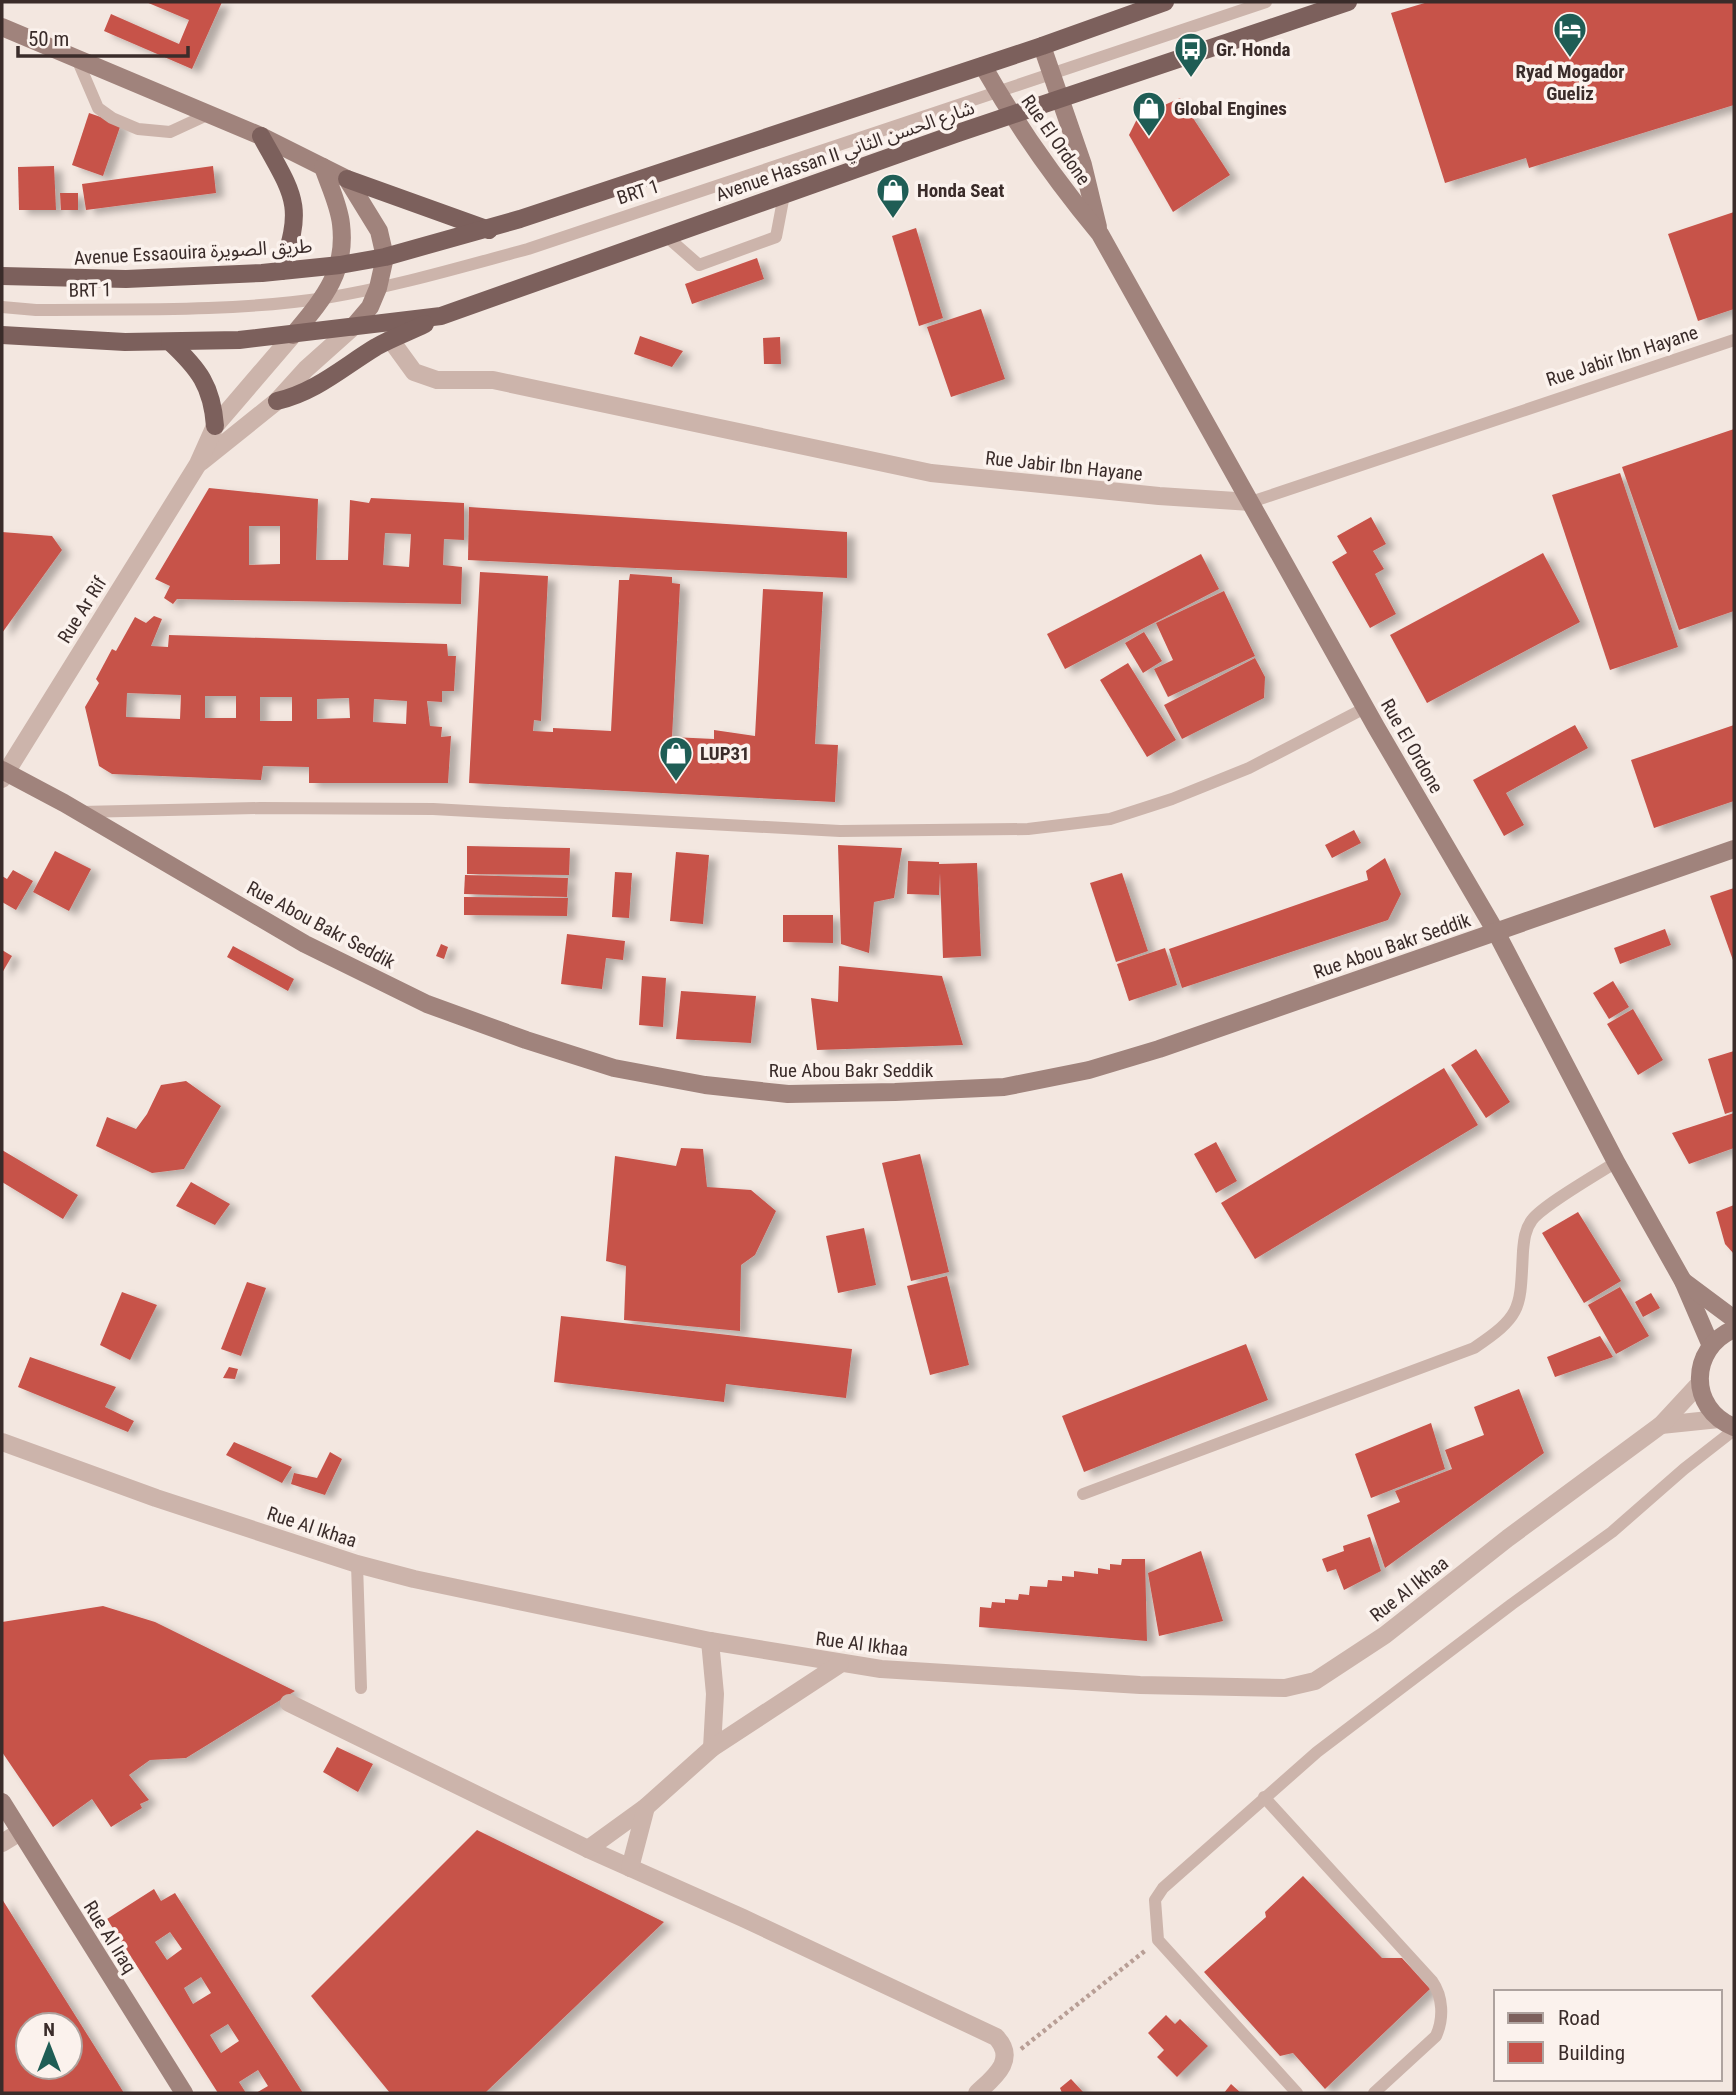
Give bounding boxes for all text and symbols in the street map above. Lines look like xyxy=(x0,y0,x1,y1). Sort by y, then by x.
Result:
hotel icon: Ryad Mogador Gueliz xyxy=(1551,10,1589,59)
scale bar xyxy=(18,14,187,58)
text: 50 m xyxy=(28,27,69,51)
bus stop icon: Gr. Honda xyxy=(1172,30,1210,79)
place label: Gr. Honda xyxy=(1216,38,1291,61)
place label: Ryad Mogador Gueliz xyxy=(1515,60,1625,105)
shop icon: Global Engines xyxy=(1130,89,1168,138)
street label: Rue El Ordone xyxy=(1017,90,1096,190)
street label: Avenue Hassan II شارع الحسن الثاني xyxy=(713,96,979,209)
place label: Global Engines xyxy=(1174,97,1287,120)
shop icon: Honda Seat xyxy=(874,171,912,220)
street label: BRT 1 xyxy=(614,174,662,210)
place label: Honda Seat xyxy=(917,179,1005,202)
street label: Avenue Essaouira طريق الصويرة xyxy=(73,234,313,270)
street label: BRT 1 xyxy=(68,278,112,302)
street label: Rue Jabir Ibn Hayane xyxy=(1543,321,1701,391)
street label: Rue Jabir Ibn Hayane xyxy=(984,446,1144,486)
street label: Rue Ar Rif xyxy=(53,572,111,648)
street label: Rue El Ordone xyxy=(1376,695,1448,797)
shop icon: LUP31 xyxy=(657,734,695,783)
place label: LUP31 xyxy=(700,742,750,765)
street label: Rue Abou Bakr Seddik xyxy=(243,876,399,974)
street label: Rue Abou Bakr Seddik xyxy=(1310,908,1474,984)
street label: Rue Abou Bakr Seddik xyxy=(769,1059,934,1082)
street label: Rue Al Ikhaa xyxy=(264,1502,360,1552)
street label: Rue Al Ikhaa xyxy=(1365,1551,1453,1627)
street label: Rue Al Ikhaa xyxy=(814,1627,910,1661)
street label: Rue Al Iraq xyxy=(79,1897,141,1977)
legend xyxy=(1494,1990,1722,2081)
text: Road xyxy=(1558,2006,1600,2030)
north arrow xyxy=(14,2011,84,2081)
text: N xyxy=(43,2018,55,2041)
text: Building xyxy=(1558,2041,1625,2065)

